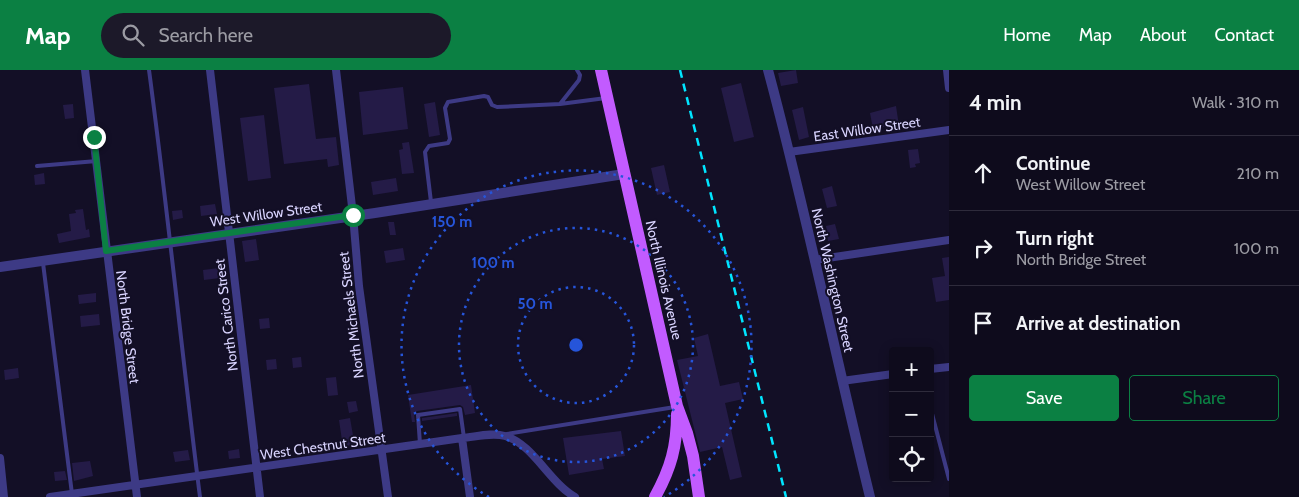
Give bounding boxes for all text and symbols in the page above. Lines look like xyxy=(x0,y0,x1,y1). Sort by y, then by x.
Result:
search box xyxy=(101,13,451,58)
text: Map xyxy=(25,21,71,50)
icon: search xyxy=(119,21,147,49)
text: Search here xyxy=(159,24,253,47)
text: Home xyxy=(1003,24,1051,46)
text: Map xyxy=(1079,24,1112,46)
text: About xyxy=(1140,24,1186,46)
text: Contact xyxy=(1214,24,1274,46)
text: 4 min xyxy=(969,90,1022,115)
text: Walk · 310 m xyxy=(1192,93,1279,112)
street label: East Willow Street xyxy=(812,113,922,145)
route end xyxy=(83,126,106,149)
text: Continue xyxy=(1016,152,1090,175)
icon: ahead xyxy=(969,159,997,187)
text: 210 m xyxy=(1237,164,1279,183)
text: West Willow Street xyxy=(1016,175,1145,194)
street label: West Willow Street xyxy=(209,197,324,231)
route start xyxy=(342,204,365,227)
street label: North Washington Street xyxy=(808,206,858,354)
text: 150 m xyxy=(432,213,472,231)
street label: North Illinois Avenue xyxy=(641,218,687,342)
text: Turn right xyxy=(1016,227,1094,250)
icon: right xyxy=(969,234,997,262)
text: 100 m xyxy=(1234,239,1279,258)
street label: North Michaels Street xyxy=(334,250,368,379)
text: North Bridge Street xyxy=(1016,250,1146,269)
text: 100 m xyxy=(471,254,515,272)
street label: North Carico Street xyxy=(210,258,242,372)
street label: North Bridge Street xyxy=(112,269,144,385)
text: 50 m xyxy=(517,295,553,313)
icon: arrive xyxy=(969,309,997,337)
text: Arrive at destination xyxy=(1016,312,1180,335)
centre of rings xyxy=(567,336,585,354)
map controls xyxy=(889,347,934,482)
button: + xyxy=(889,347,934,392)
button: Save xyxy=(969,375,1119,421)
button: Share xyxy=(1129,375,1279,421)
button: − xyxy=(889,392,934,437)
street label: West Chestnut Street xyxy=(259,428,387,464)
button: locate xyxy=(889,437,934,482)

